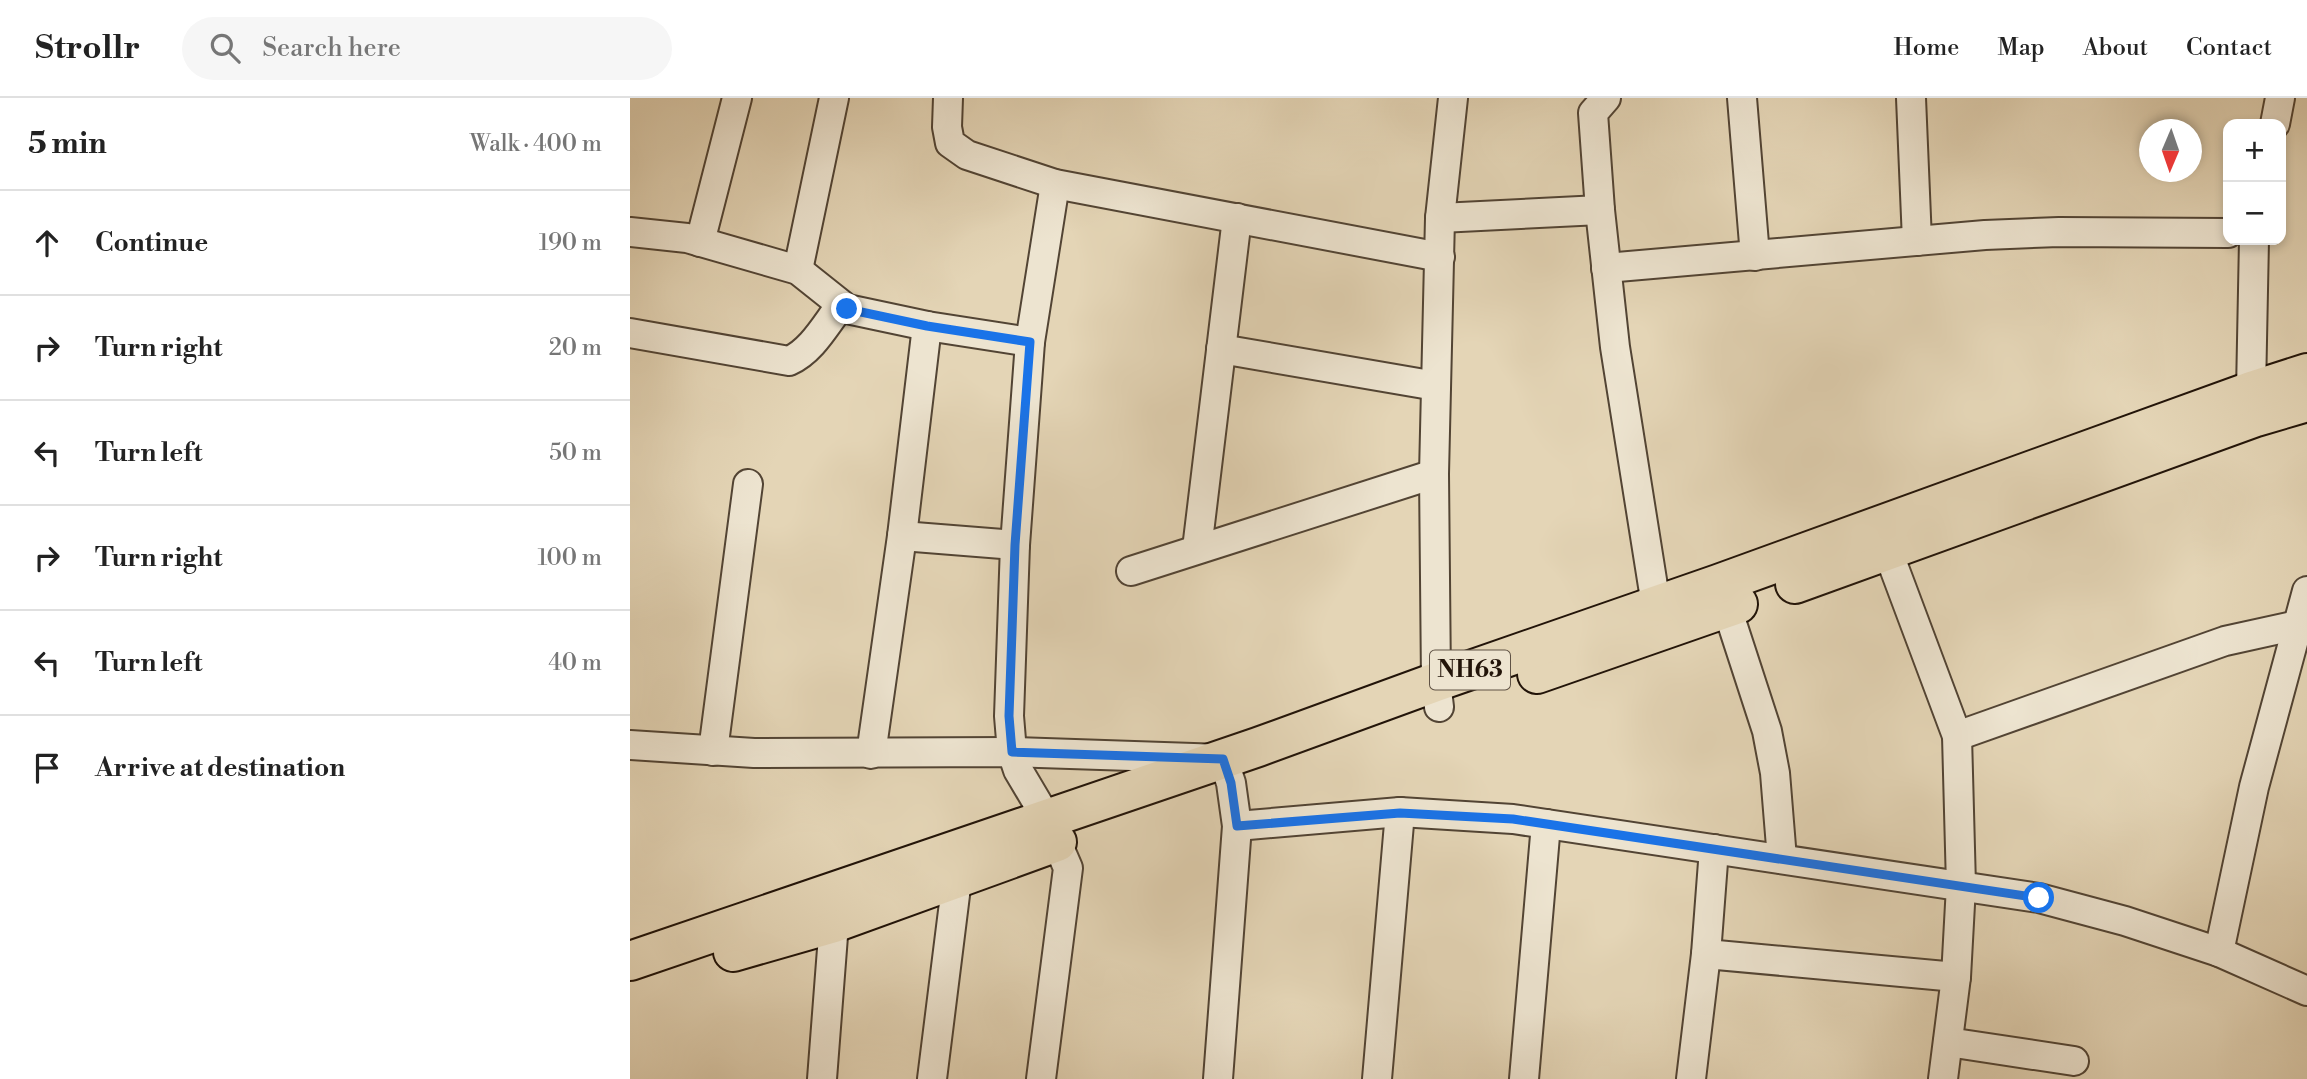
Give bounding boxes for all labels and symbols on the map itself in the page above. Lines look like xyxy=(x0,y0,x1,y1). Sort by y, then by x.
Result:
north arrow xyxy=(2139,119,2202,182)
route end xyxy=(831,293,862,324)
road number: NH63 xyxy=(1430,650,1510,690)
route start xyxy=(2023,882,2054,913)

